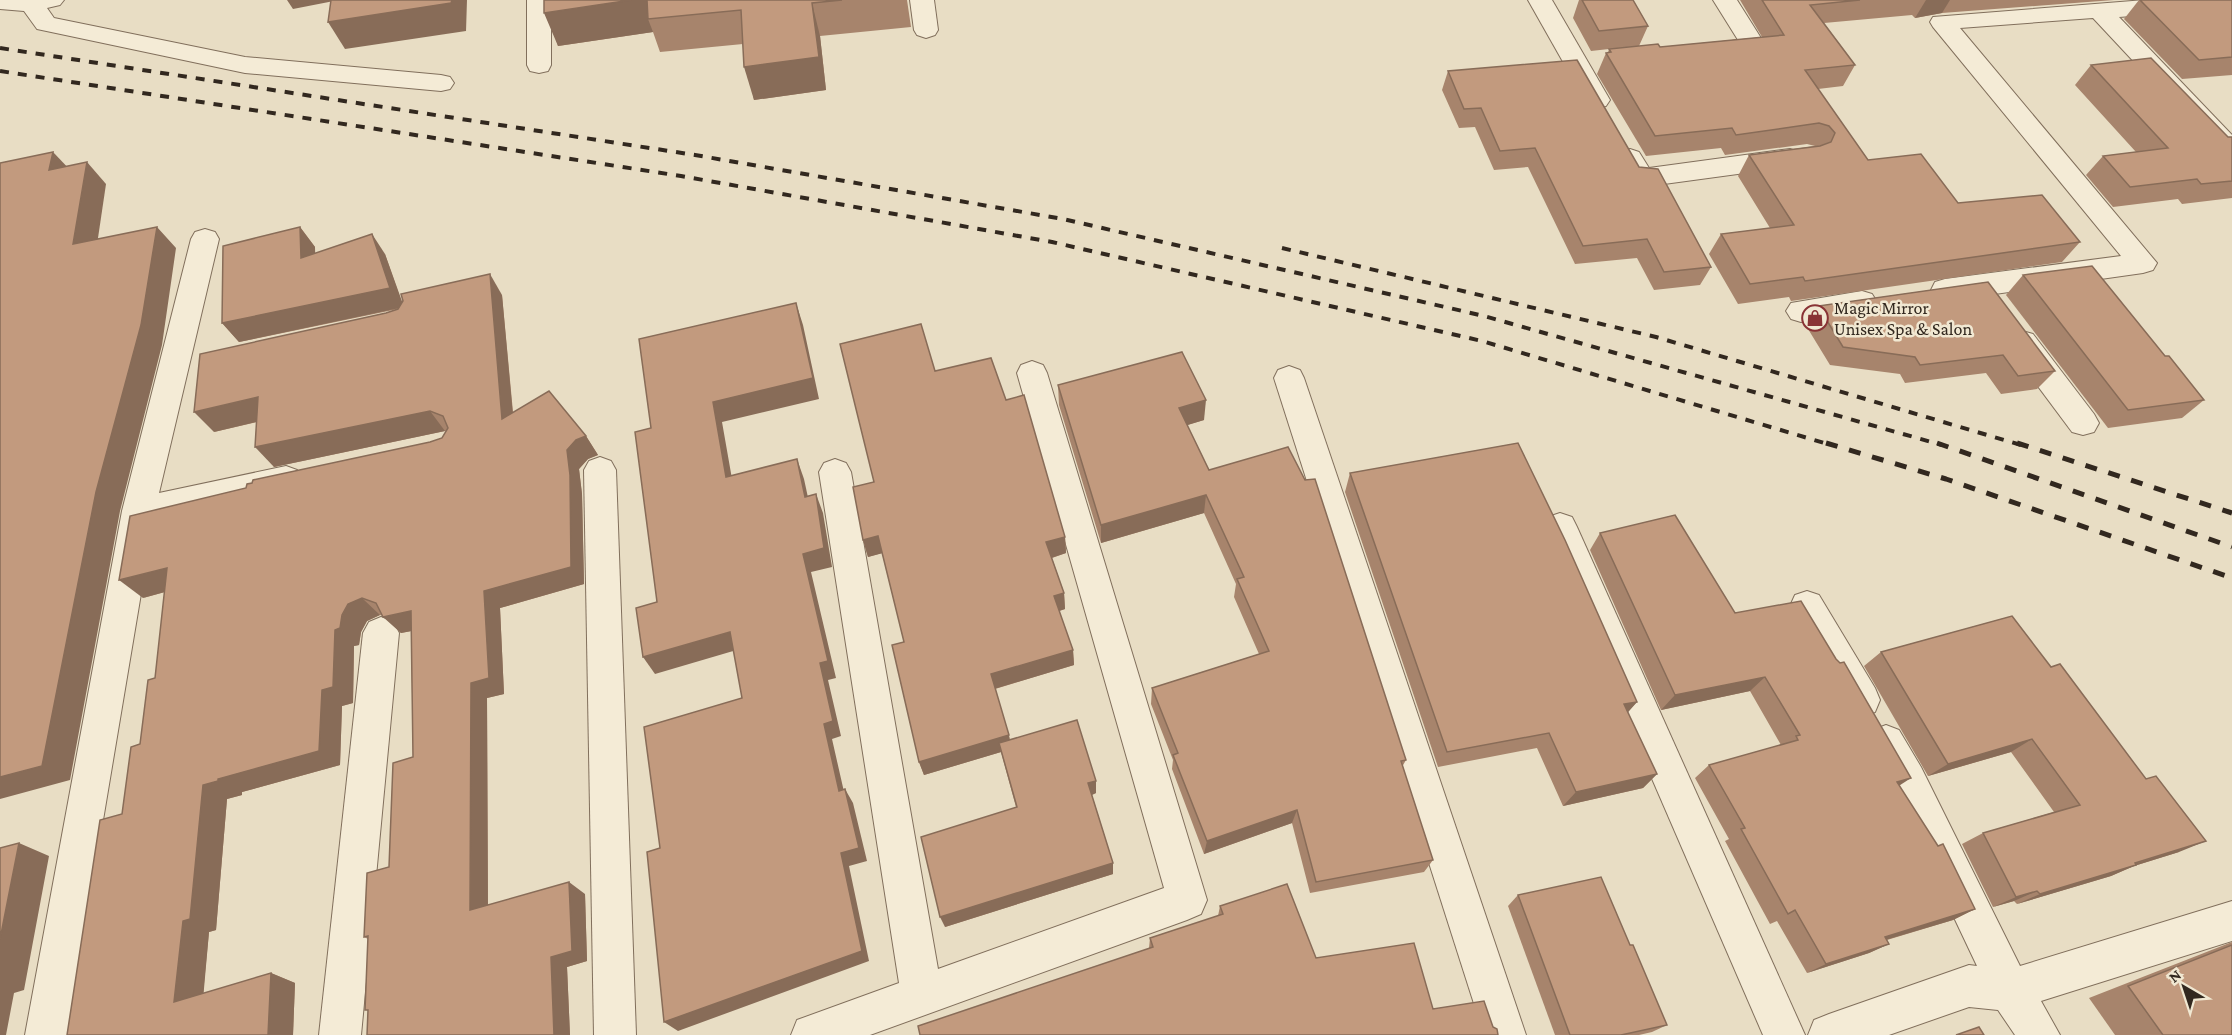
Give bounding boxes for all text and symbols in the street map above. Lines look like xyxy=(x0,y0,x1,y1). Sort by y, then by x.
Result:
place label: Magic Mirror Unisex Spa & Salon xyxy=(1834,298,1973,339)
shop icon: Magic Mirror Unisex Spa & Salon xyxy=(1800,303,1830,333)
north arrow xyxy=(2154,957,2214,1017)
text: N xyxy=(2165,966,2185,986)

